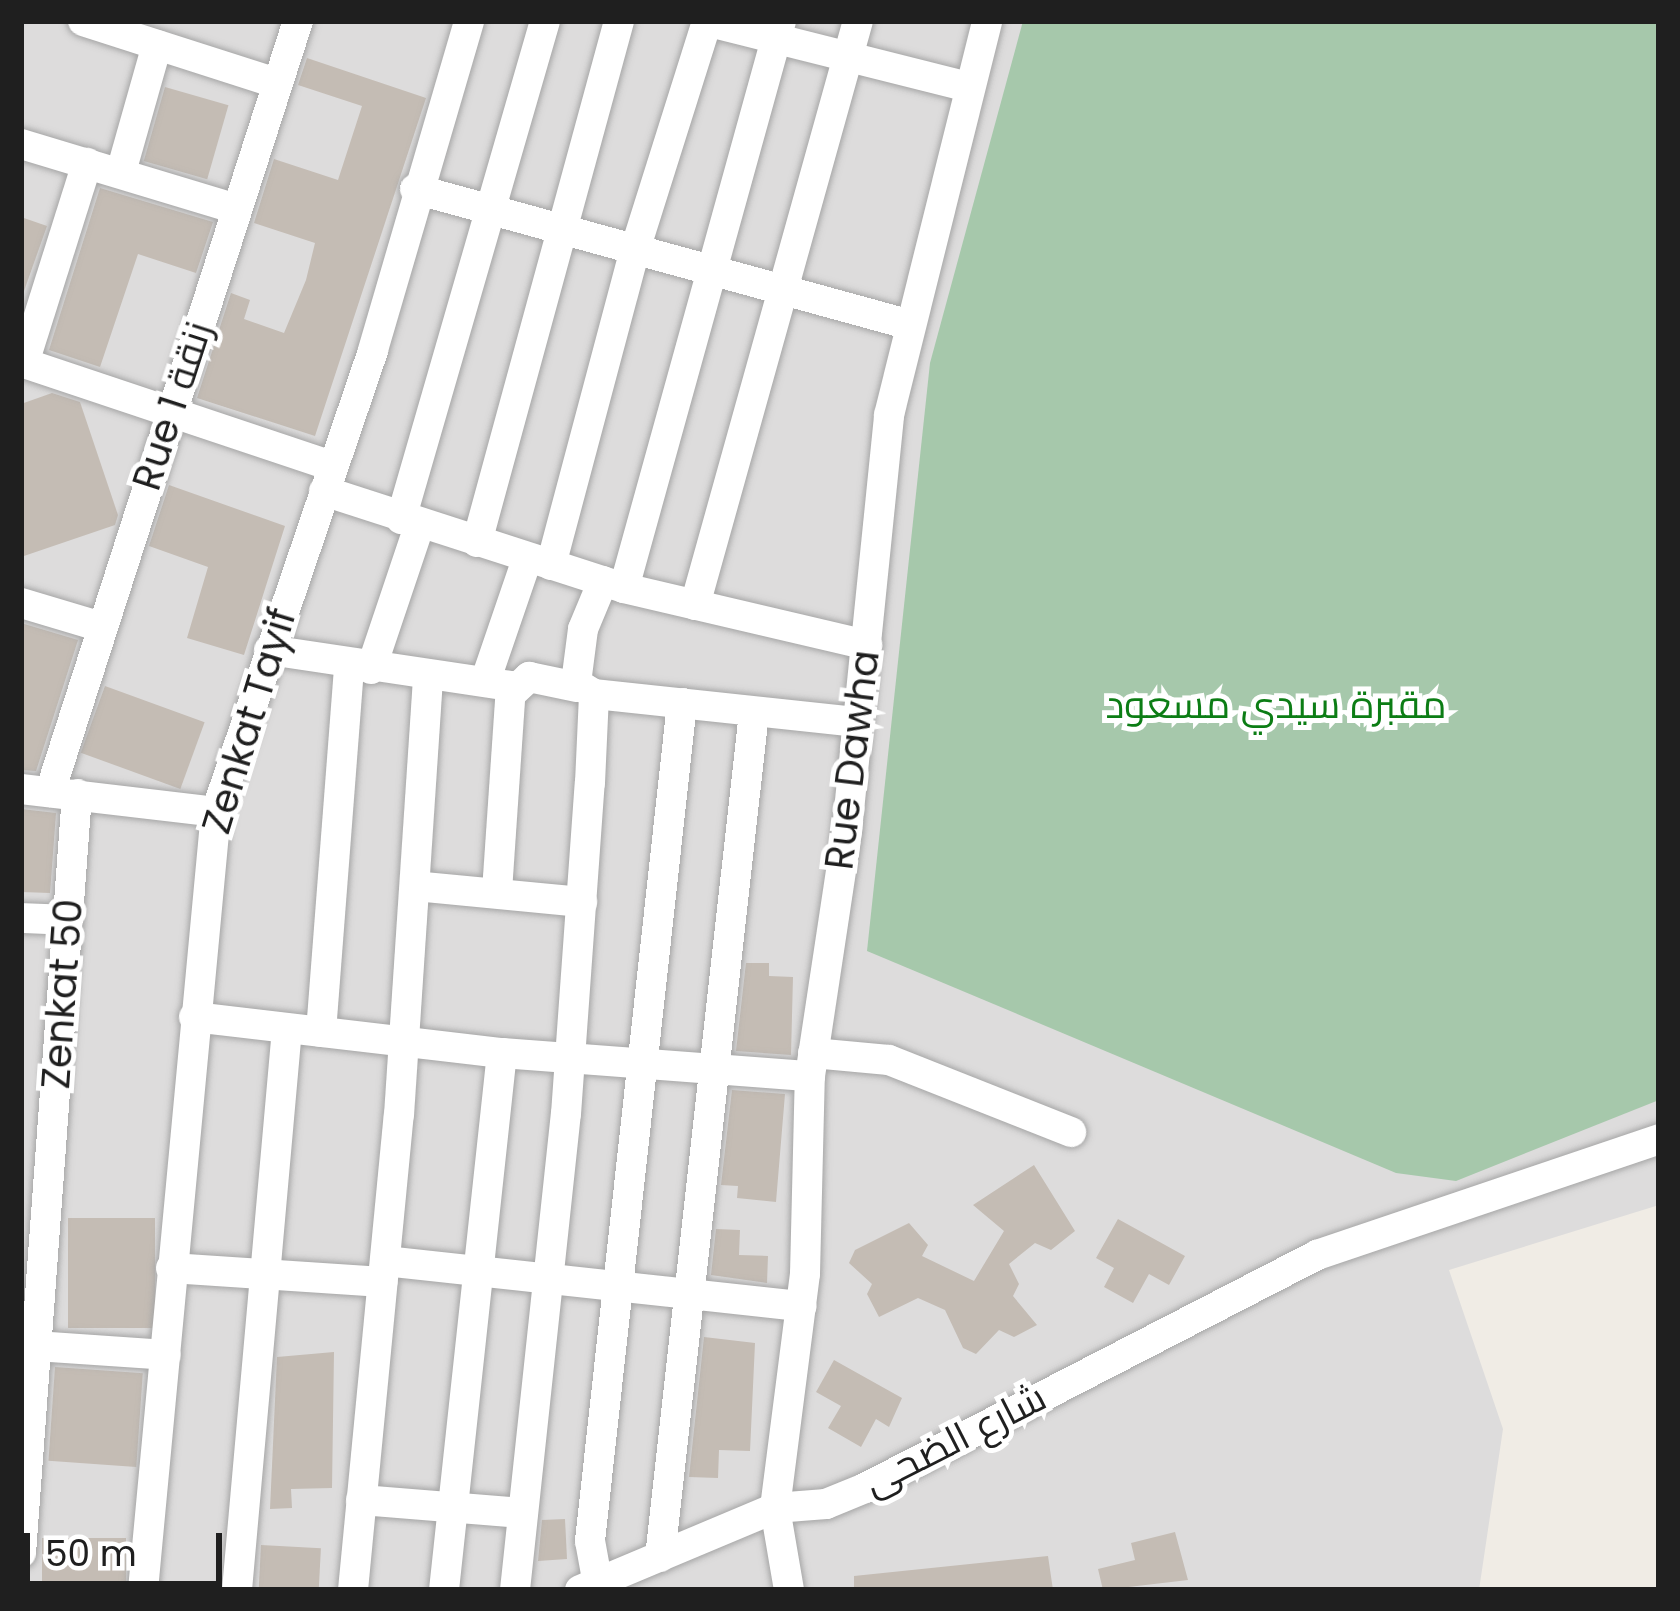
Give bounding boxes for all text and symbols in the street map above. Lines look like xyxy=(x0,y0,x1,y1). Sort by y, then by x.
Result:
street label: Rue 1 زنقة xyxy=(124,316,222,496)
street label: Zenkat Tayif xyxy=(194,603,306,839)
street label: Rue Dawha xyxy=(816,648,890,872)
park label: مقبرة سيدي مسعود xyxy=(1105,682,1447,728)
street label: Zenkat 50 xyxy=(33,897,93,1091)
street label: شارع الضحى xyxy=(856,1374,1054,1506)
scale bar xyxy=(30,1509,228,1583)
text: 50 m xyxy=(45,1528,137,1579)

